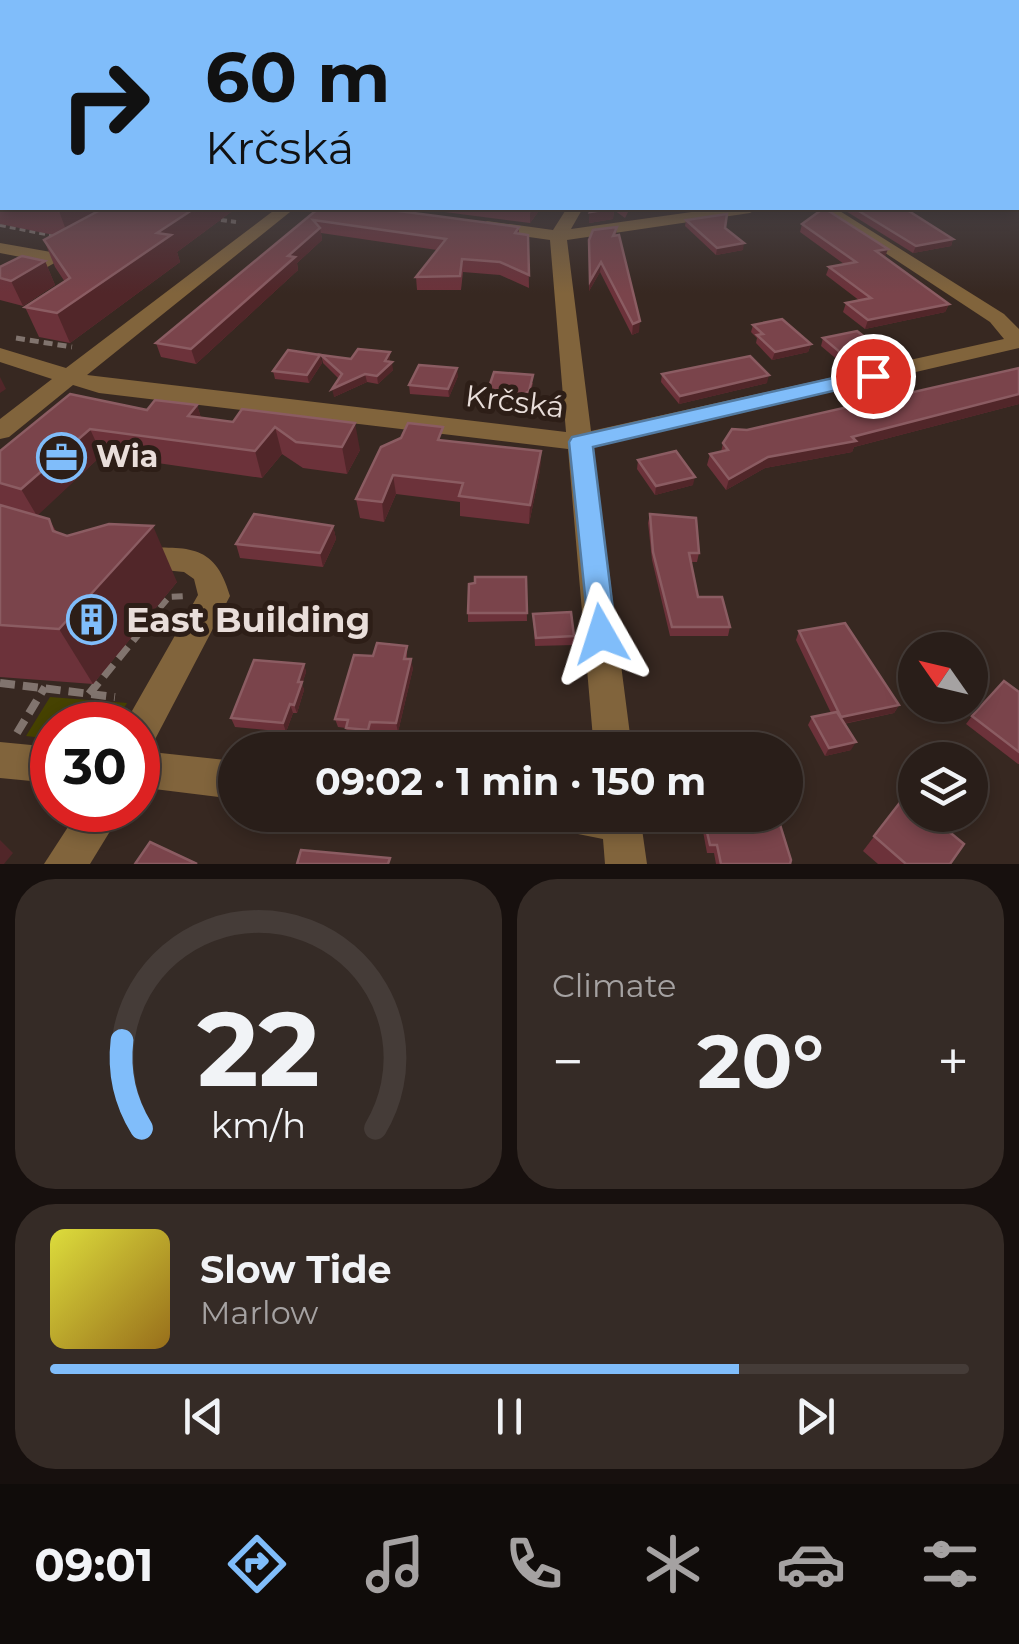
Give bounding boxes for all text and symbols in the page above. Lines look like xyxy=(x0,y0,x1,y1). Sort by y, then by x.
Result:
text: 60 m xyxy=(205,34,390,120)
icon: right xyxy=(40,40,170,170)
text: Krčská xyxy=(205,120,354,175)
pin xyxy=(831,334,916,419)
icon: arrive xyxy=(846,349,901,404)
street label: Krčská xyxy=(463,377,567,426)
office icon: Wia xyxy=(35,431,87,483)
place label: Wia xyxy=(96,438,158,475)
position arrow xyxy=(549,582,653,686)
building icon: East Building xyxy=(65,594,117,646)
place label: East Building xyxy=(126,598,370,641)
north arrow xyxy=(898,632,988,722)
map controls xyxy=(898,632,988,832)
speed limit sign: 30 xyxy=(30,702,160,832)
button: layers xyxy=(898,742,988,832)
text: 09:02 · 1 min · 150 m xyxy=(315,758,706,805)
text: Climate xyxy=(552,966,676,1005)
text: 22 xyxy=(197,985,320,1112)
text: 20° xyxy=(697,1015,824,1107)
text: − xyxy=(552,1028,584,1095)
text: + xyxy=(937,1028,969,1095)
text: km/h xyxy=(211,1103,306,1147)
text: Slow Tide xyxy=(200,1246,392,1293)
text: Marlow xyxy=(200,1293,318,1332)
icon: previous xyxy=(176,1389,231,1444)
icon: pause xyxy=(482,1389,537,1444)
icon: next xyxy=(788,1389,843,1444)
icon: directions xyxy=(222,1529,292,1599)
icon: music xyxy=(360,1529,430,1599)
icon: phone xyxy=(499,1529,569,1599)
icon: climate xyxy=(638,1529,708,1599)
icon: car xyxy=(776,1529,846,1599)
icon: filters xyxy=(915,1529,985,1599)
text: 09:01 xyxy=(34,1537,153,1592)

